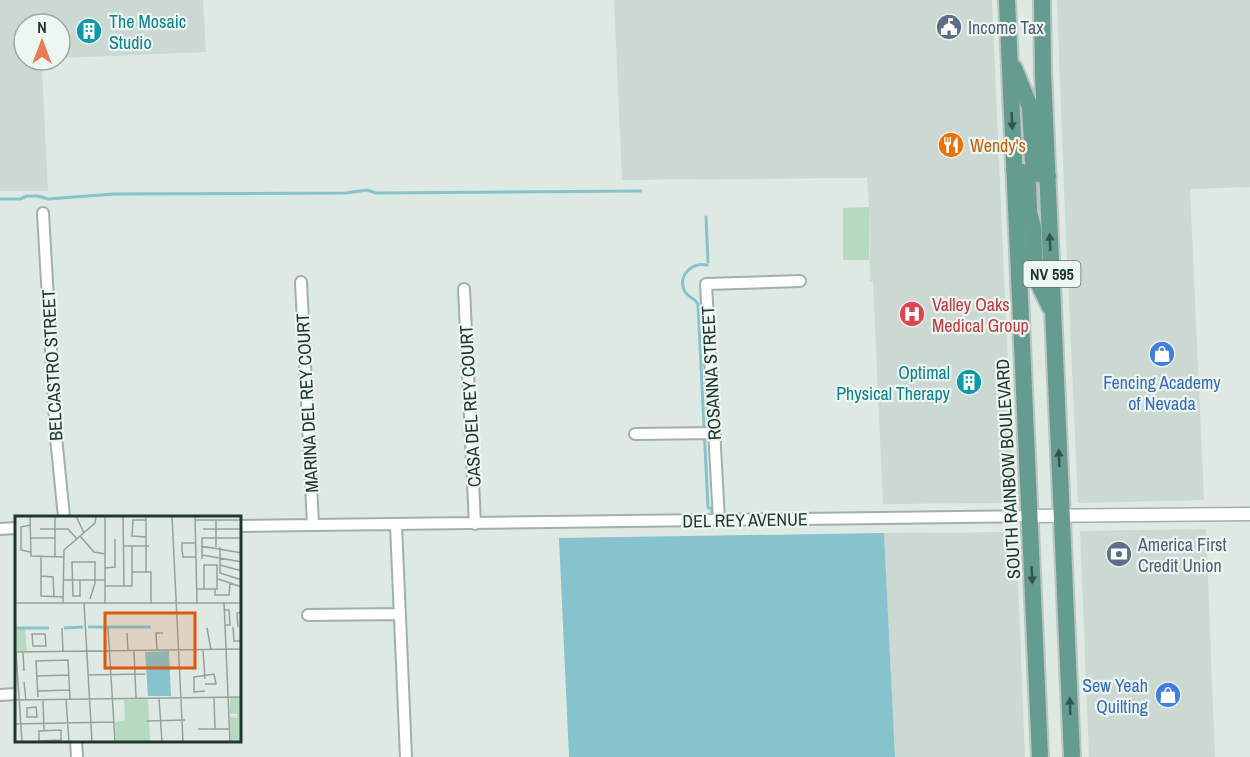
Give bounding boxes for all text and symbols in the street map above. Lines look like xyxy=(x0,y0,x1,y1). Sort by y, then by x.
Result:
place label: The Mosaic Studio xyxy=(109,9,186,55)
north arrow xyxy=(12,12,72,72)
public building icon: Income Tax xyxy=(934,12,964,42)
place label: Income Tax xyxy=(968,15,1044,40)
text: N xyxy=(37,16,47,38)
building icon: The Mosaic Studio xyxy=(74,16,104,46)
one-way arrow xyxy=(1008,112,1017,131)
restaurant icon: Wendy's xyxy=(936,130,966,160)
place label: Wendy's xyxy=(970,133,1026,158)
one-way arrow xyxy=(1046,232,1055,251)
road number: NV 595 xyxy=(1024,261,1080,287)
street label: BELCASTRO STREET xyxy=(36,289,68,441)
place label: Valley Oaks Medical Group xyxy=(932,292,1029,338)
hospital icon: Valley Oaks Medical Group xyxy=(897,299,927,329)
street label: ROSANNA STREET xyxy=(695,305,727,441)
street label: MARINA DEL REY COURT xyxy=(290,313,324,493)
street label: CASA DEL REY COURT xyxy=(453,324,487,488)
shop icon: Fencing Academy of Nevada xyxy=(1147,339,1177,369)
street label: SOUTH RAINBOW BOULEVARD xyxy=(990,358,1026,580)
place label: Optimal Physical Therapy xyxy=(836,360,951,406)
building icon: Optimal Physical Therapy xyxy=(954,367,984,397)
place label: Fencing Academy of Nevada xyxy=(1103,370,1221,416)
one-way arrow xyxy=(1055,448,1064,467)
street label: DEL REY AVENUE xyxy=(682,506,808,534)
inset map xyxy=(15,516,242,742)
place label: America First Credit Union xyxy=(1137,532,1227,578)
bank icon: America First Credit Union xyxy=(1104,539,1134,569)
one-way arrow xyxy=(1028,565,1037,584)
place label: Sew Yeah Quilting xyxy=(1082,673,1149,719)
shop icon: Sew Yeah Quilting xyxy=(1153,680,1183,710)
one-way arrow xyxy=(1066,697,1075,716)

